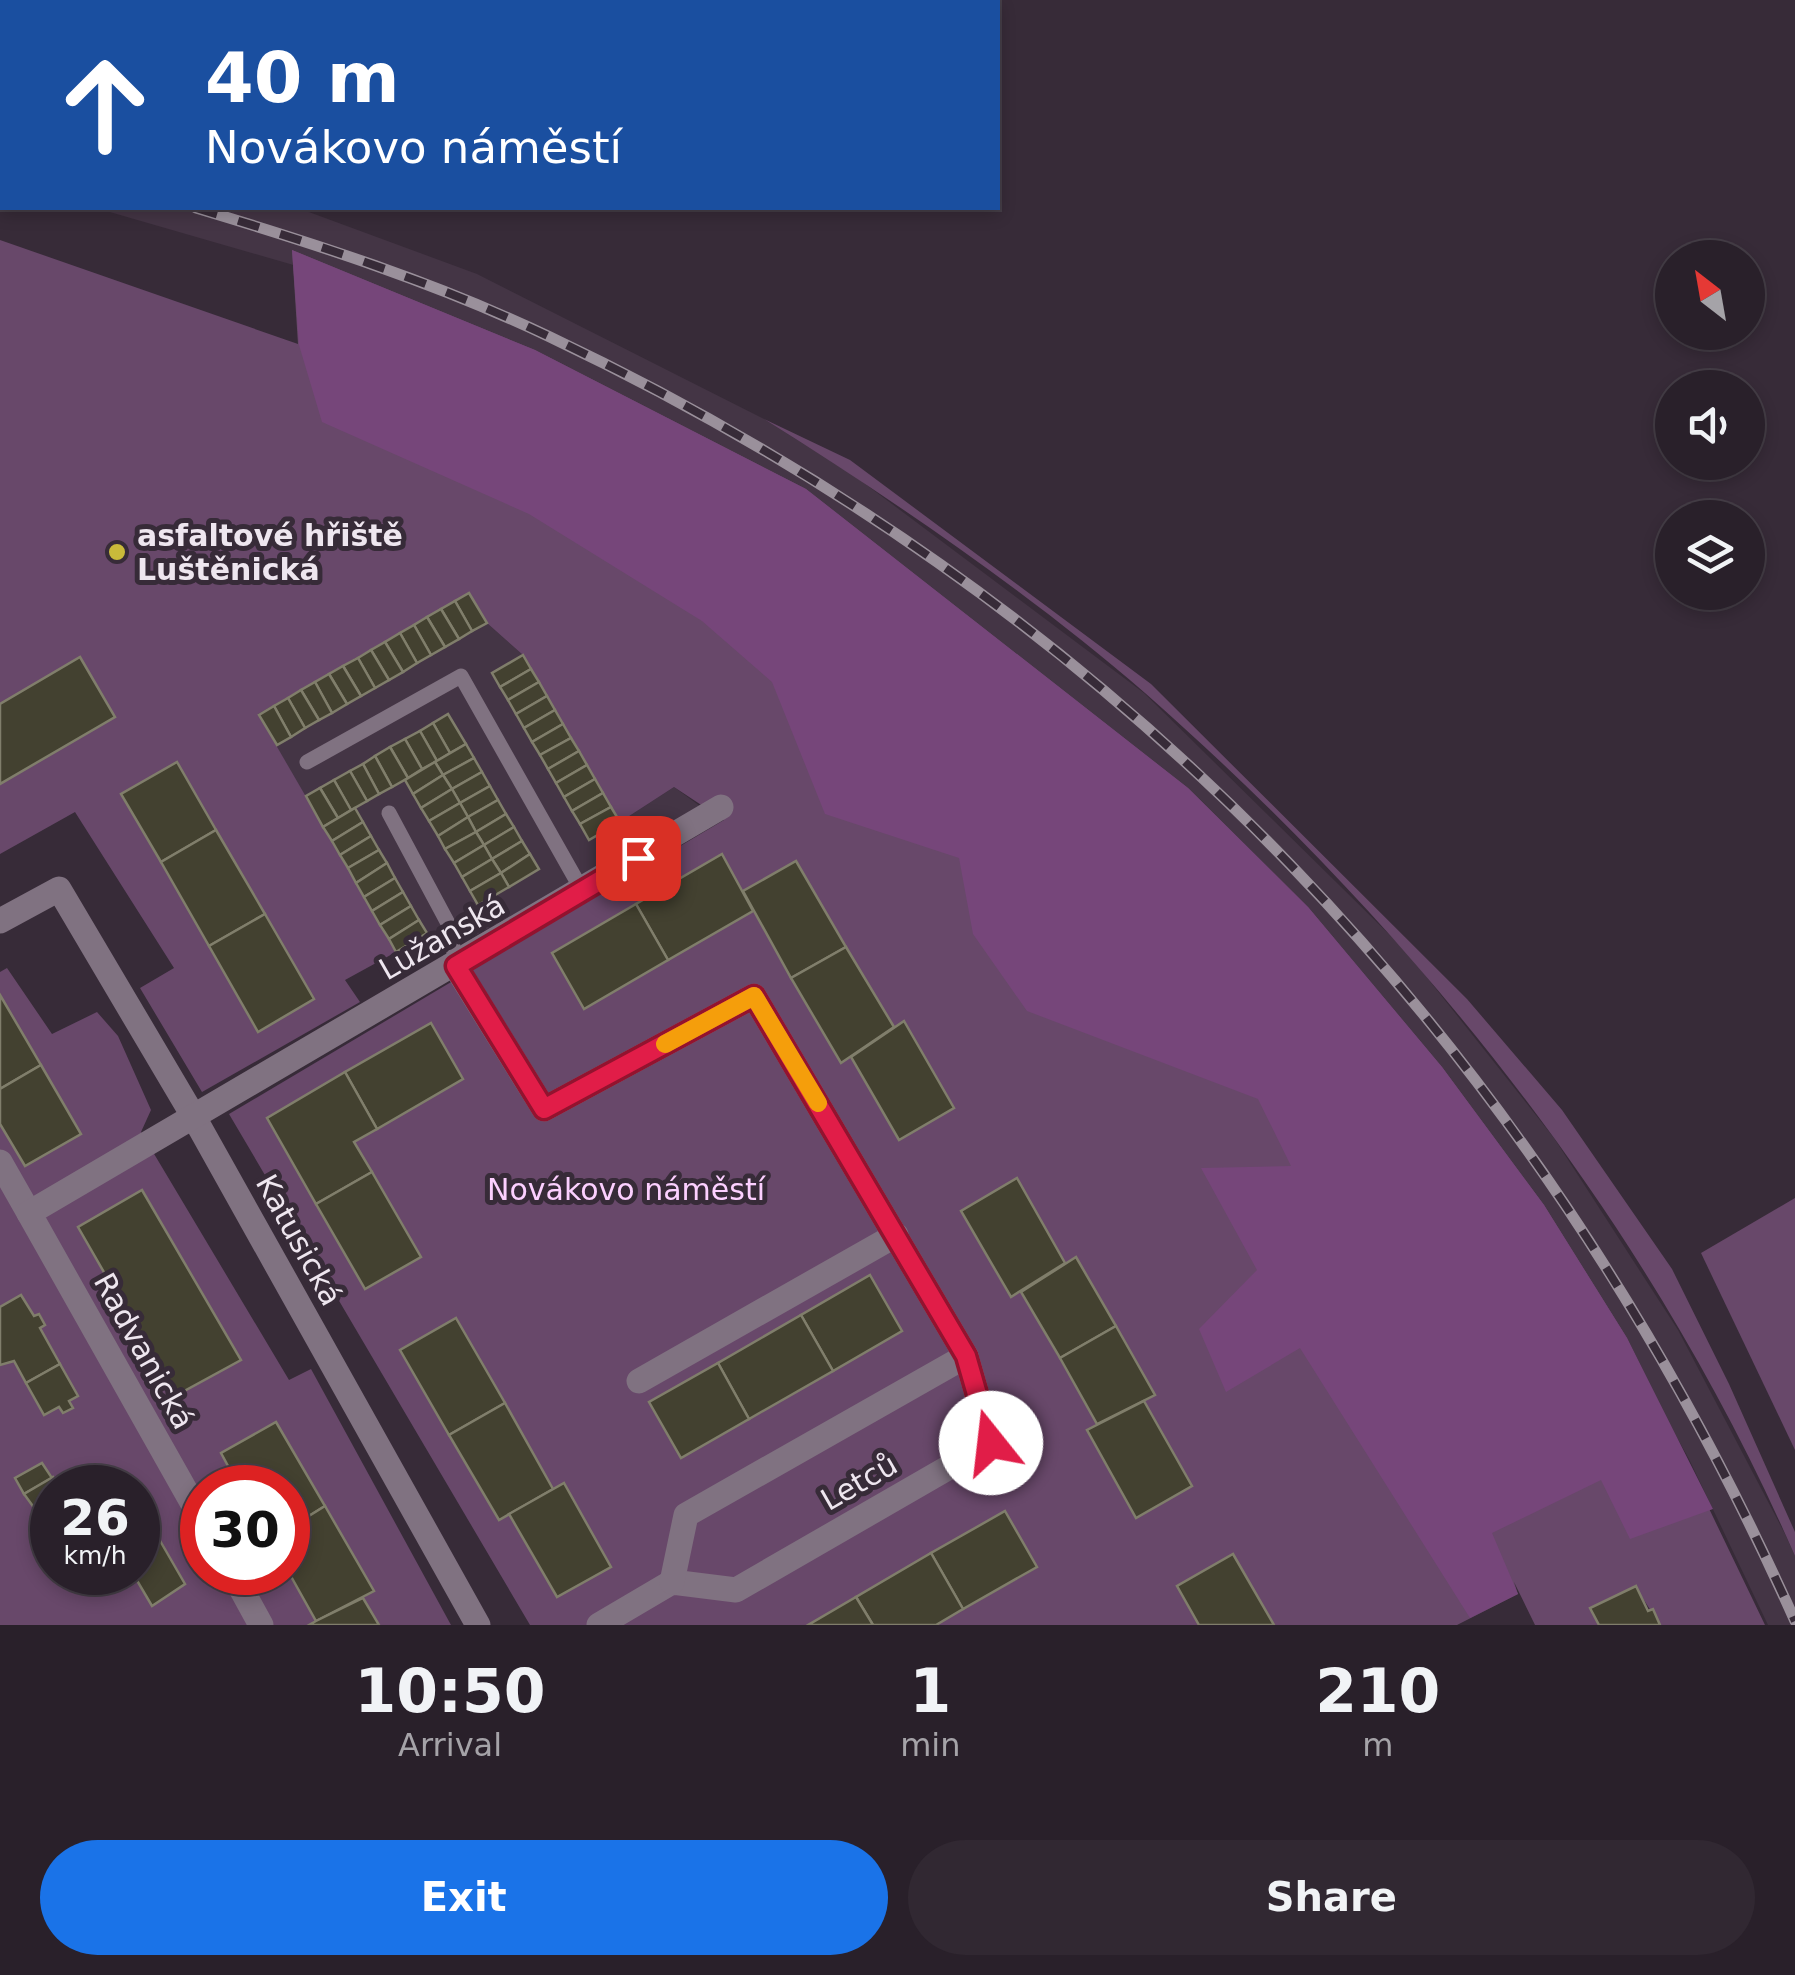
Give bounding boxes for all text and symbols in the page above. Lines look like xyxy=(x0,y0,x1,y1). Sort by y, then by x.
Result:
text: 40 m xyxy=(205,37,400,119)
icon: ahead xyxy=(40,40,170,170)
text: Novákovo náměstí xyxy=(205,121,622,174)
north arrow xyxy=(1655,240,1765,350)
map controls xyxy=(1655,240,1765,610)
button: sound xyxy=(1655,370,1765,480)
button: layers xyxy=(1655,500,1765,610)
place label: asfaltové hřiště Luštěnická xyxy=(137,518,403,587)
marker: asfaltové hřiště Luštěnická xyxy=(106,541,128,563)
pin xyxy=(596,816,681,901)
icon: arrive xyxy=(611,831,666,886)
street label: Lužanská xyxy=(373,887,511,987)
street label: Katusická xyxy=(249,1169,349,1311)
park label: Novákovo náměstí xyxy=(487,1172,767,1207)
street label: Radvanická xyxy=(87,1267,201,1435)
position arrow xyxy=(939,1391,1043,1495)
street label: Letců xyxy=(815,1446,903,1518)
speed limit sign: 30 xyxy=(180,1465,310,1595)
text: 26 xyxy=(60,1489,130,1547)
text: km/h xyxy=(63,1541,127,1570)
text: 10:50 xyxy=(355,1656,546,1726)
text: 1 xyxy=(909,1656,951,1726)
text: 210 xyxy=(1315,1656,1440,1726)
text: Arrival xyxy=(398,1726,502,1764)
text: min xyxy=(900,1726,961,1764)
text: m xyxy=(1362,1726,1393,1764)
button: Exit xyxy=(40,1840,888,1955)
button: Share xyxy=(908,1840,1755,1955)

